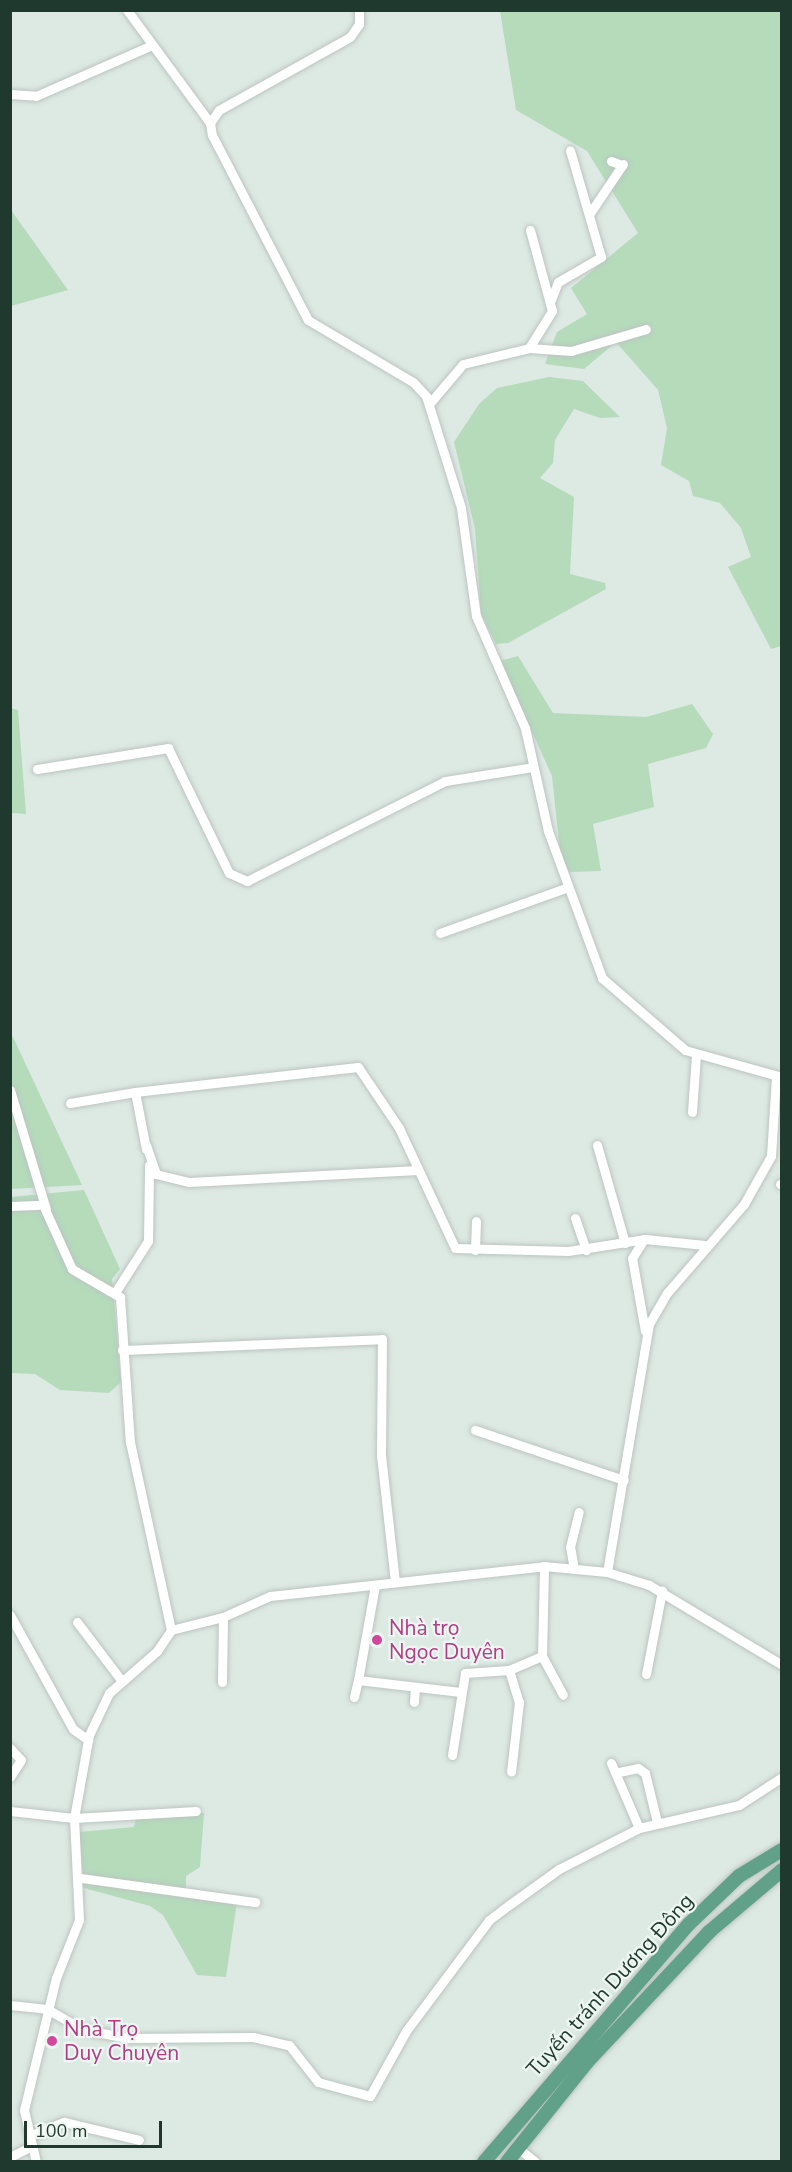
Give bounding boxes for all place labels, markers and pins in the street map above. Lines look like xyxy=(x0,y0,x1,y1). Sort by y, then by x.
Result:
place label: Nhà trọ Ngọc Duyên xyxy=(389,1615,505,1665)
marker: Nhà trọ Ngọc Duyên xyxy=(370,1633,384,1647)
place label: Nhà Trọ Duy Chuyên xyxy=(64,2016,179,2066)
marker: Nhà Trọ Duy Chuyên xyxy=(45,2034,59,2048)

